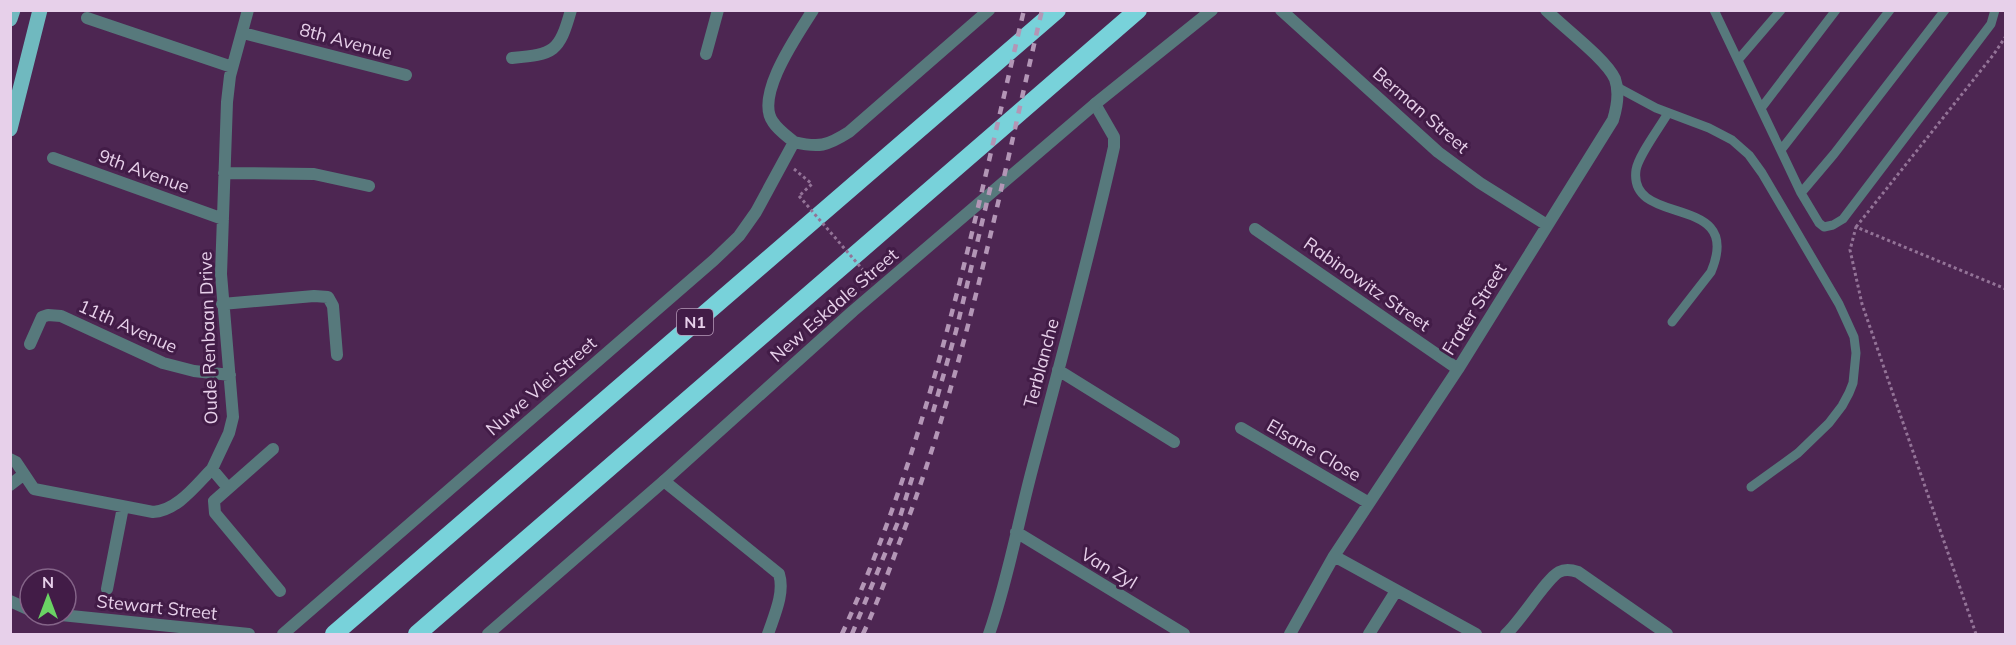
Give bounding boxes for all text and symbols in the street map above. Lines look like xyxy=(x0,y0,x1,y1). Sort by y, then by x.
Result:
street label: 8th Avenue xyxy=(297,18,395,64)
street label: Berman Street xyxy=(1368,62,1474,158)
street label: 9th Avenue xyxy=(95,144,193,198)
street label: Rabinowitz Street xyxy=(1299,232,1435,336)
street label: New Eskdale Street xyxy=(765,243,903,367)
street label: Oude Renbaan Drive xyxy=(193,251,223,425)
street label: Frater Street xyxy=(1437,259,1511,359)
street label: 11th Avenue xyxy=(75,294,181,358)
road number: N1 xyxy=(677,309,713,335)
street label: Terblanche xyxy=(1018,316,1064,410)
street label: Nuwe Vlei Street xyxy=(481,332,601,440)
street label: Elsane Close xyxy=(1263,414,1365,486)
street label: Van Zyl xyxy=(1077,542,1141,594)
north arrow xyxy=(18,567,78,627)
text: N xyxy=(42,572,54,592)
street label: Stewart Street xyxy=(96,589,218,625)

